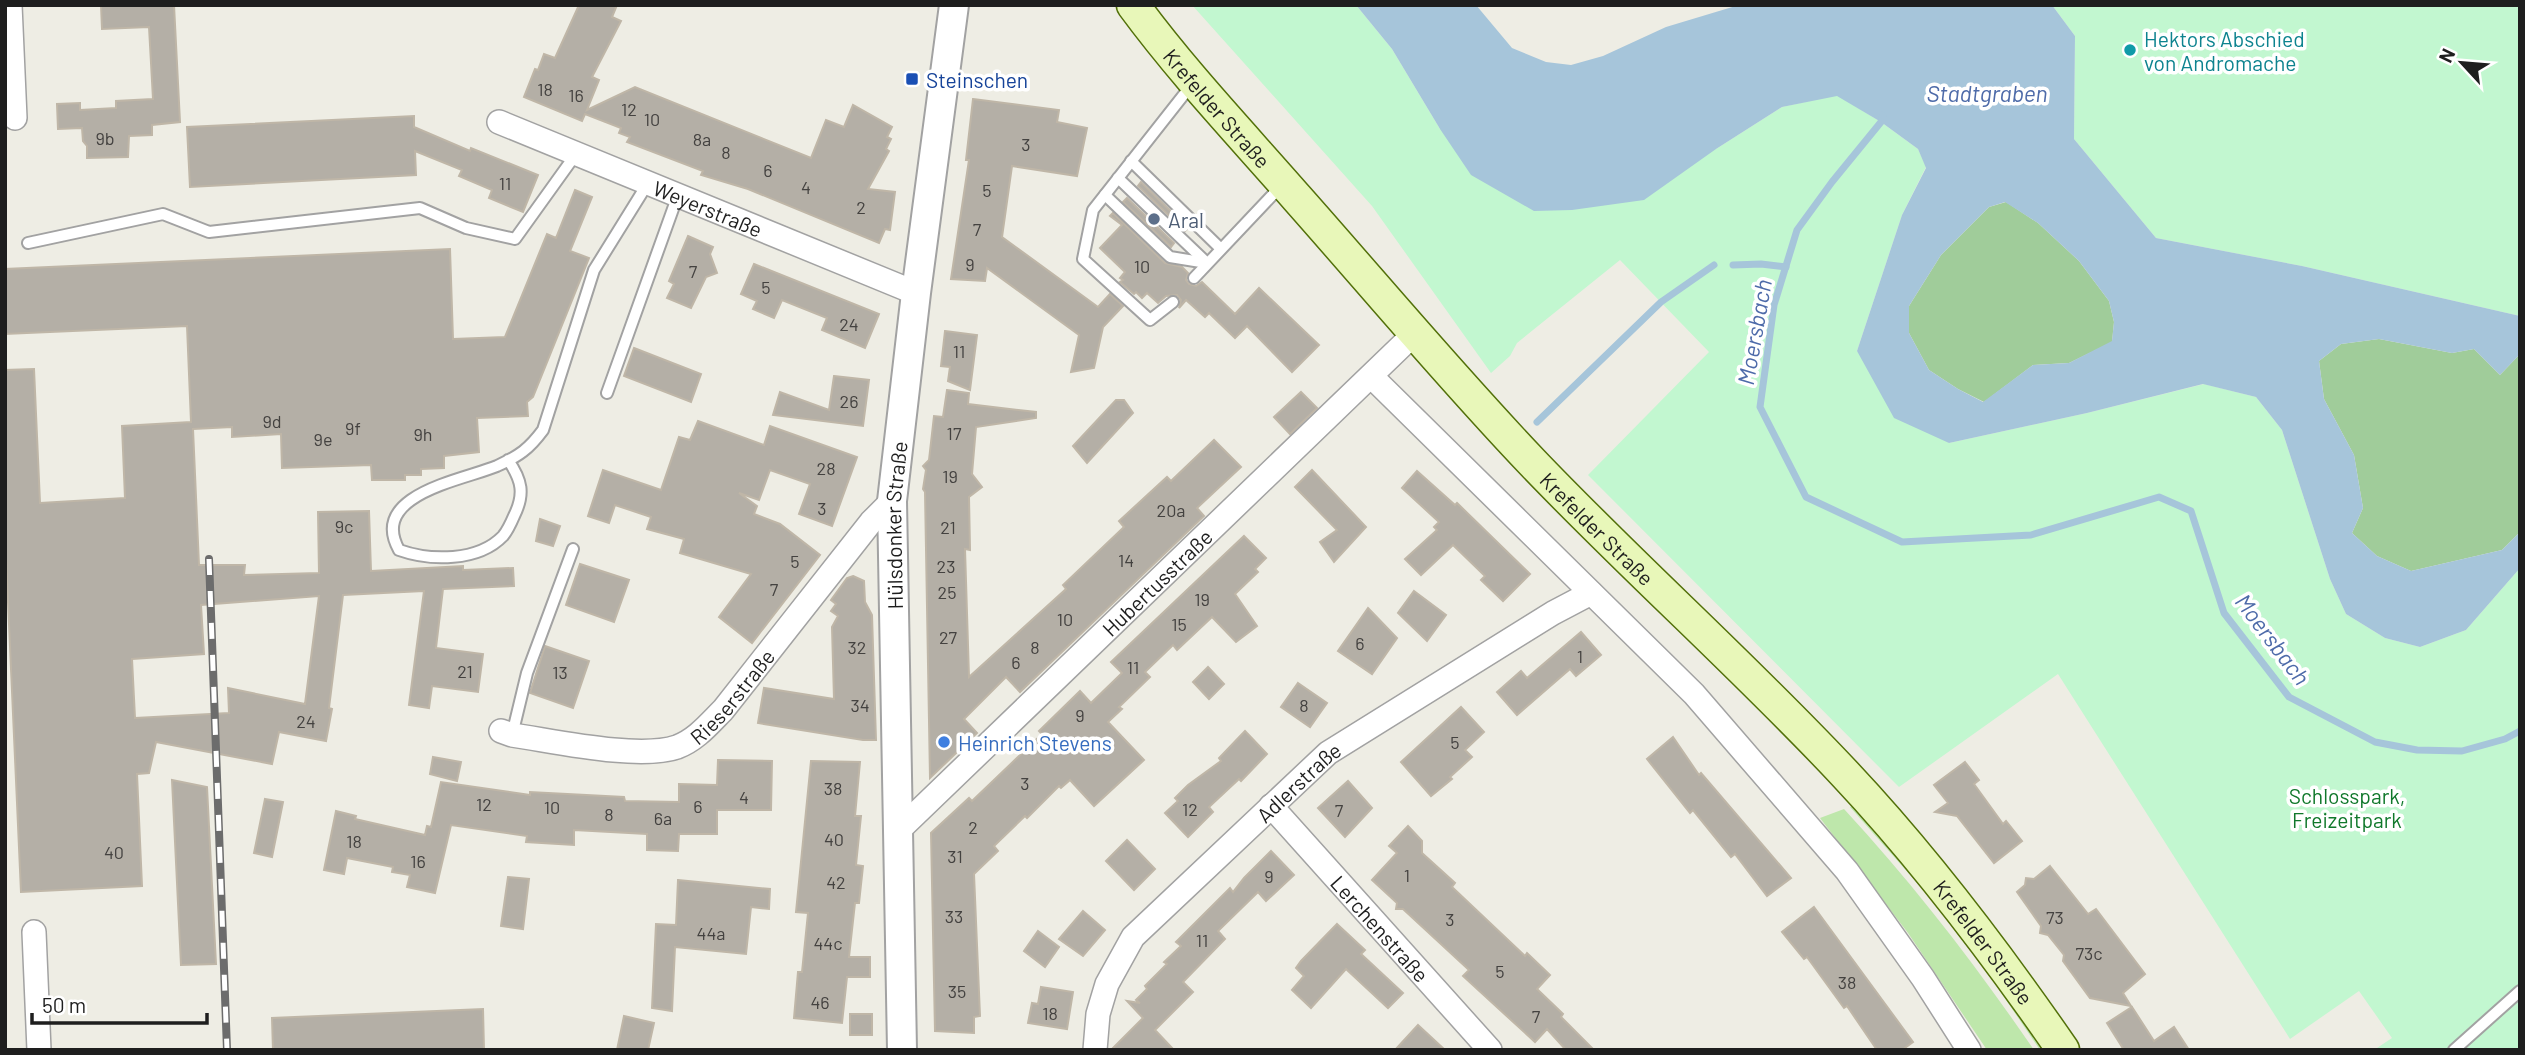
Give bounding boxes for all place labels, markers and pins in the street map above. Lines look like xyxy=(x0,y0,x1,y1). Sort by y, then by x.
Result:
place label: Hektors Abschied von Andromache xyxy=(2144,26,2305,75)
marker: Hektors Abschied von Andromache xyxy=(2122,42,2138,58)
place label: Steinschen xyxy=(926,67,1028,92)
marker: Steinschen xyxy=(904,71,920,87)
place label: Aral xyxy=(1168,207,1204,232)
marker: Aral xyxy=(1146,211,1162,227)
place label: Heinrich Stevens xyxy=(958,730,1112,755)
marker: Heinrich Stevens xyxy=(936,734,952,750)

